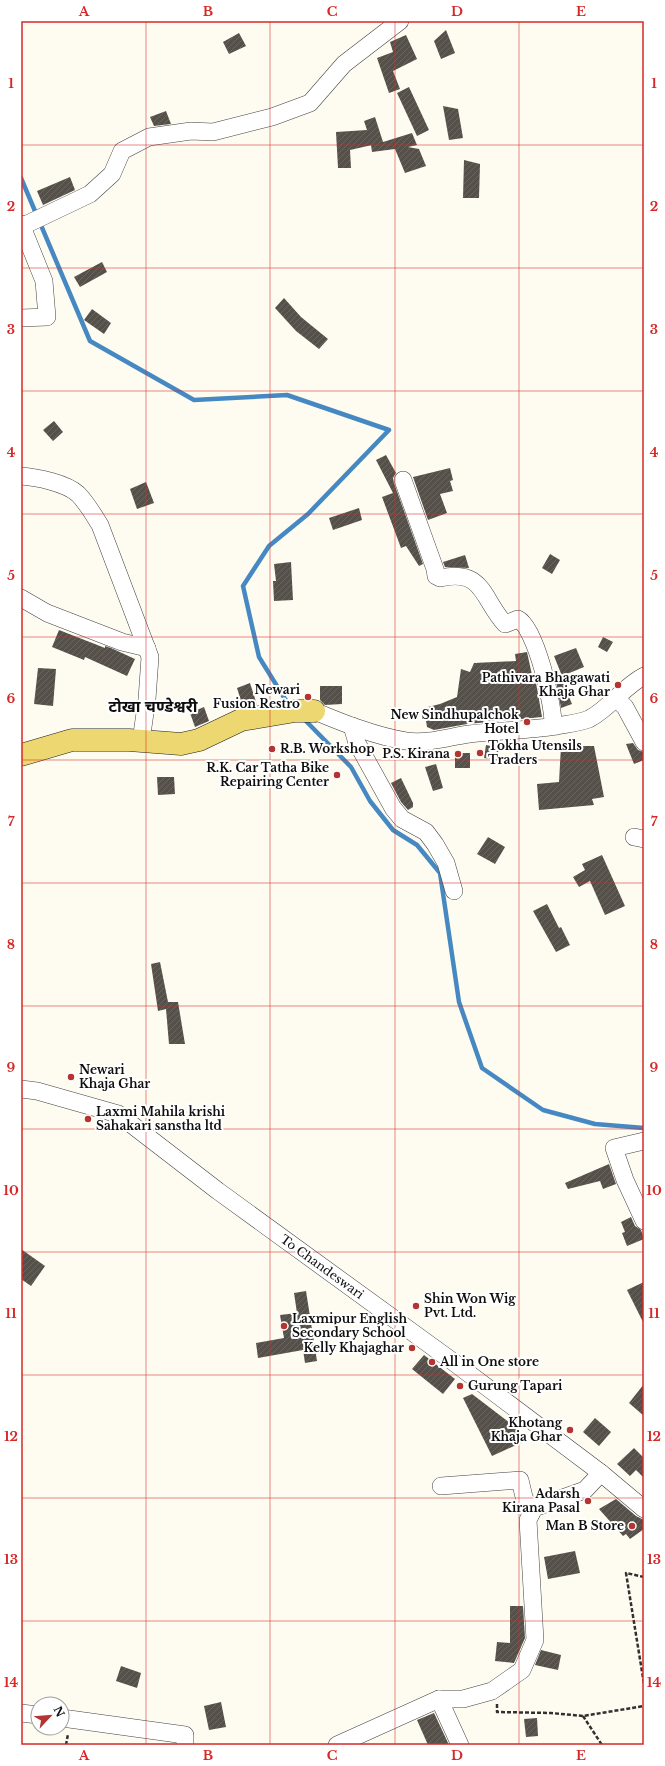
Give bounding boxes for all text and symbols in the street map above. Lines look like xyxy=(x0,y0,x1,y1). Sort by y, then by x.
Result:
text: A xyxy=(78,3,90,20)
text: B xyxy=(203,3,213,20)
text: C xyxy=(327,3,338,20)
text: D xyxy=(451,3,463,20)
text: E xyxy=(576,3,586,20)
text: 1 xyxy=(8,75,14,92)
text: 1 xyxy=(651,75,657,92)
text: 2 xyxy=(7,198,15,215)
text: 2 xyxy=(650,198,658,215)
text: 3 xyxy=(7,321,15,338)
text: 3 xyxy=(650,321,658,338)
text: 4 xyxy=(7,444,16,461)
text: 4 xyxy=(650,444,659,461)
text: 5 xyxy=(7,567,15,584)
text: 5 xyxy=(650,567,658,584)
place label: Pathivara Bhagawati Khaja Ghar xyxy=(482,670,611,699)
marker: Pathivara Bhagawati Khaja Ghar xyxy=(613,680,623,690)
place label: Newari Fusion Restro xyxy=(213,682,301,711)
text: 6 xyxy=(7,690,16,707)
text: 6 xyxy=(650,690,659,707)
marker: Newari Fusion Restro xyxy=(303,692,313,702)
district label: टोखा चण्डेश्वरी xyxy=(109,696,198,716)
place label: New Sindhupalchok Hotel xyxy=(390,707,520,736)
marker: New Sindhupalchok Hotel xyxy=(522,717,532,727)
place label: Tokha Utensils Traders xyxy=(488,738,582,767)
place label: R.B. Workshop xyxy=(280,741,375,756)
marker: R.B. Workshop xyxy=(267,744,277,754)
place label: P.S. Kirana xyxy=(382,746,450,761)
marker: Tokha Utensils Traders xyxy=(475,748,485,758)
marker: P.S. Kirana xyxy=(453,749,463,759)
place label: R.K. Car Tatha Bike Repairing Center xyxy=(206,760,329,789)
marker: R.K. Car Tatha Bike Repairing Center xyxy=(332,770,342,780)
text: 7 xyxy=(8,813,15,830)
text: 7 xyxy=(651,813,658,830)
text: 8 xyxy=(7,936,15,953)
text: 8 xyxy=(650,936,658,953)
text: 9 xyxy=(7,1059,16,1076)
text: 9 xyxy=(650,1059,659,1076)
place label: Newari Khaja Ghar xyxy=(79,1062,150,1091)
marker: Newari Khaja Ghar xyxy=(66,1072,76,1082)
place label: Laxmi Mahila krishi Sahakari sanstha ltd xyxy=(96,1104,226,1133)
marker: Laxmi Mahila krishi Sahakari sanstha ltd xyxy=(83,1114,93,1124)
text: 10 xyxy=(3,1182,19,1199)
text: 10 xyxy=(646,1182,662,1199)
street label: To Chandeswari xyxy=(278,1231,367,1302)
place label: Shin Won Wig Pvt. Ltd. xyxy=(424,1291,516,1320)
marker: Shin Won Wig Pvt. Ltd. xyxy=(411,1301,421,1311)
text: 11 xyxy=(5,1305,17,1322)
text: 11 xyxy=(648,1305,660,1322)
place label: Laxmipur English Secondary School xyxy=(292,1311,408,1340)
marker: Laxmipur English Secondary School xyxy=(279,1321,289,1331)
place label: Kelly Khajaghar xyxy=(303,1340,404,1355)
marker: Kelly Khajaghar xyxy=(407,1343,417,1353)
place label: All in One store xyxy=(439,1354,539,1369)
marker: All in One store xyxy=(427,1357,437,1367)
place label: Gurung Tapari xyxy=(468,1378,563,1393)
marker: Gurung Tapari xyxy=(455,1381,465,1391)
place label: Khotang Khaja Ghar xyxy=(491,1415,563,1444)
marker: Khotang Khaja Ghar xyxy=(565,1425,575,1435)
text: 12 xyxy=(4,1428,18,1445)
text: 12 xyxy=(647,1428,661,1445)
place label: Adarsh Kirana Pasal xyxy=(502,1486,581,1515)
marker: Adarsh Kirana Pasal xyxy=(583,1496,593,1506)
place label: Man B Store xyxy=(545,1518,624,1533)
marker: Man B Store xyxy=(627,1521,637,1531)
text: 13 xyxy=(4,1551,18,1568)
text: 13 xyxy=(647,1551,661,1568)
text: 14 xyxy=(4,1674,19,1691)
text: 14 xyxy=(647,1674,662,1691)
north arrow xyxy=(30,1696,70,1736)
text: N xyxy=(50,1704,68,1720)
text: A xyxy=(78,1747,90,1764)
text: B xyxy=(203,1747,213,1764)
text: C xyxy=(327,1747,338,1764)
text: D xyxy=(451,1747,463,1764)
text: E xyxy=(576,1747,586,1764)

